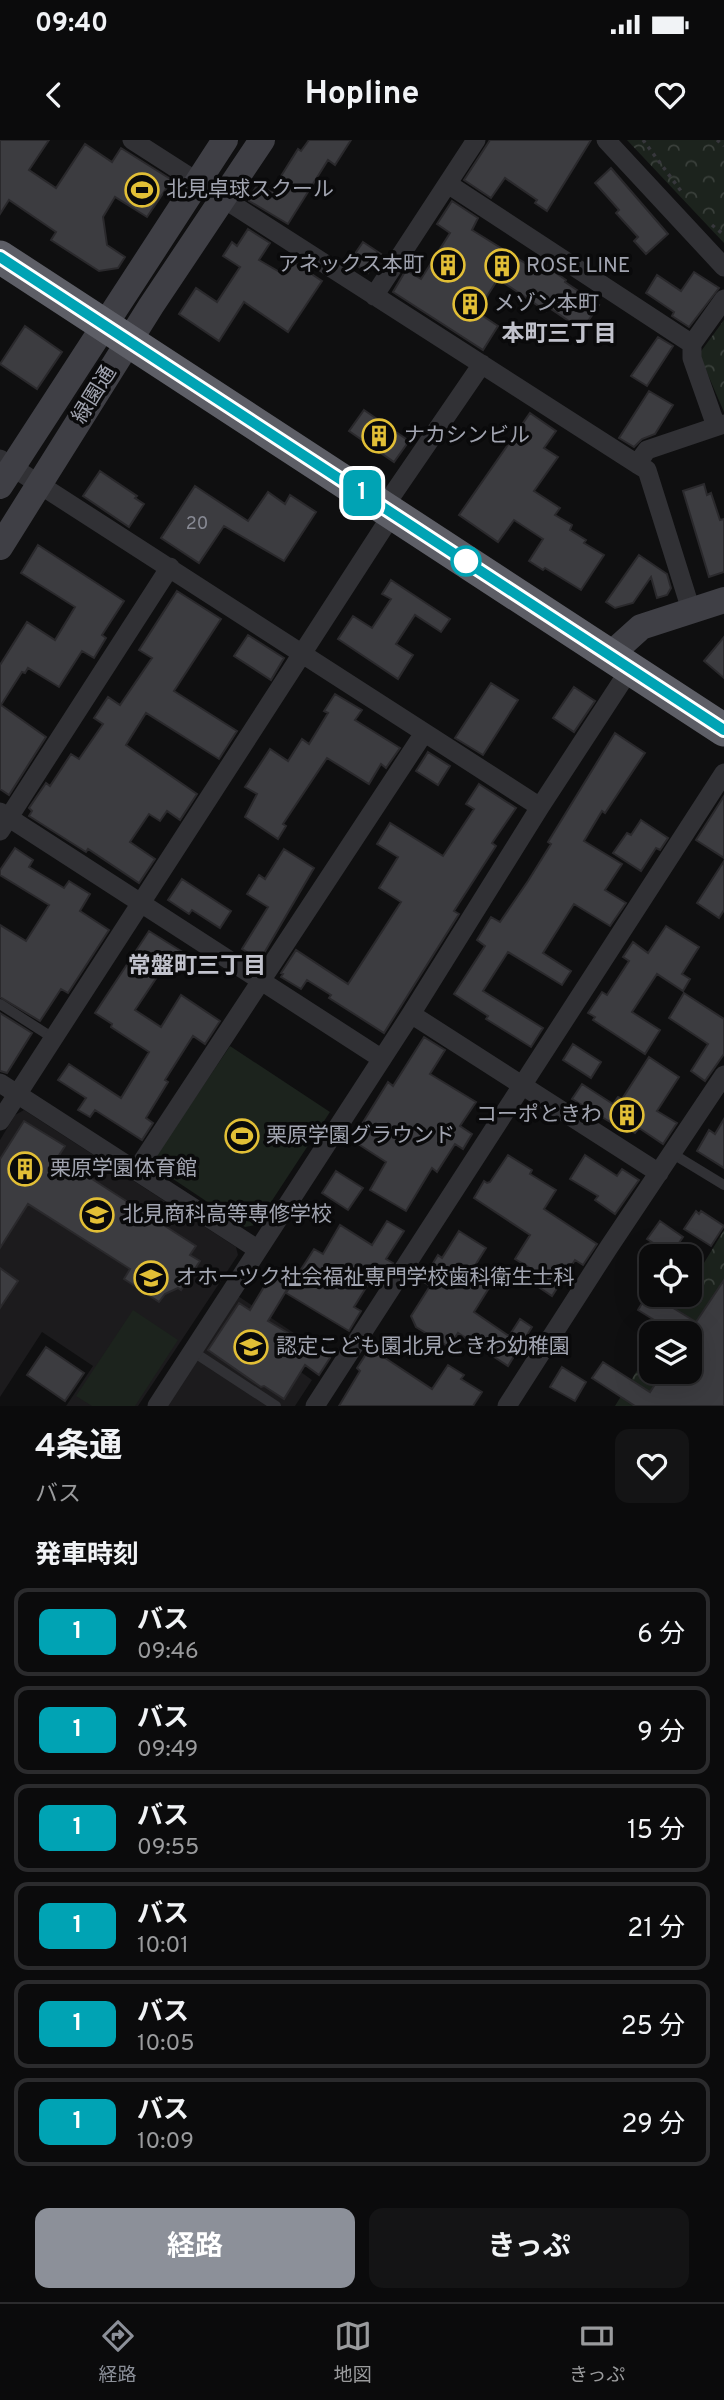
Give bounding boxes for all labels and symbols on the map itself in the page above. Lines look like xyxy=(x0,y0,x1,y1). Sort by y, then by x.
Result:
sports icon: 北見卓球スクール xyxy=(123,171,161,209)
place label: 北見卓球スクール xyxy=(166,177,334,204)
building icon: アネックス本町 xyxy=(429,246,467,284)
building icon: ROSE LINE xyxy=(483,247,521,285)
place label: アネックス本町 xyxy=(278,252,424,279)
place label: ROSE LINE xyxy=(526,253,630,280)
building icon: メゾン本町 xyxy=(451,285,489,323)
place label: メゾン本町 xyxy=(494,291,599,318)
district label: 本町三丁目 xyxy=(502,321,617,350)
street label: 緑園通 xyxy=(67,361,123,429)
building icon: ナカシンビル xyxy=(360,417,398,455)
place label: ナカシンビル xyxy=(404,423,530,450)
line badge: 1 xyxy=(339,470,385,516)
house number: 20 xyxy=(186,513,208,536)
unlabelled marker xyxy=(451,546,481,576)
district label: 常盤町三丁目 xyxy=(128,953,266,982)
building icon: コーポときわ xyxy=(608,1096,646,1134)
place label: コーポときわ xyxy=(476,1102,602,1129)
sports icon: 栗原学園グラウンド xyxy=(223,1117,261,1155)
place label: 栗原学園グラウンド xyxy=(266,1123,455,1150)
building icon: 栗原学園体育館 xyxy=(6,1150,44,1188)
place label: 栗原学園体育館 xyxy=(50,1156,197,1183)
school or university icon: 北見商科高等専修学校 xyxy=(78,1196,116,1234)
place label: 北見商科高等専修学校 xyxy=(122,1202,332,1229)
school or university icon: オホーツク社会福祉専門学校歯科衛生士科 xyxy=(132,1259,170,1297)
place label: オホーツク社会福祉専門学校歯科衛生士科 xyxy=(176,1265,575,1292)
school or university icon: 認定こども園北見ときわ幼稚園 xyxy=(232,1328,270,1366)
place label: 認定こども園北見ときわ幼稚園 xyxy=(276,1334,570,1361)

